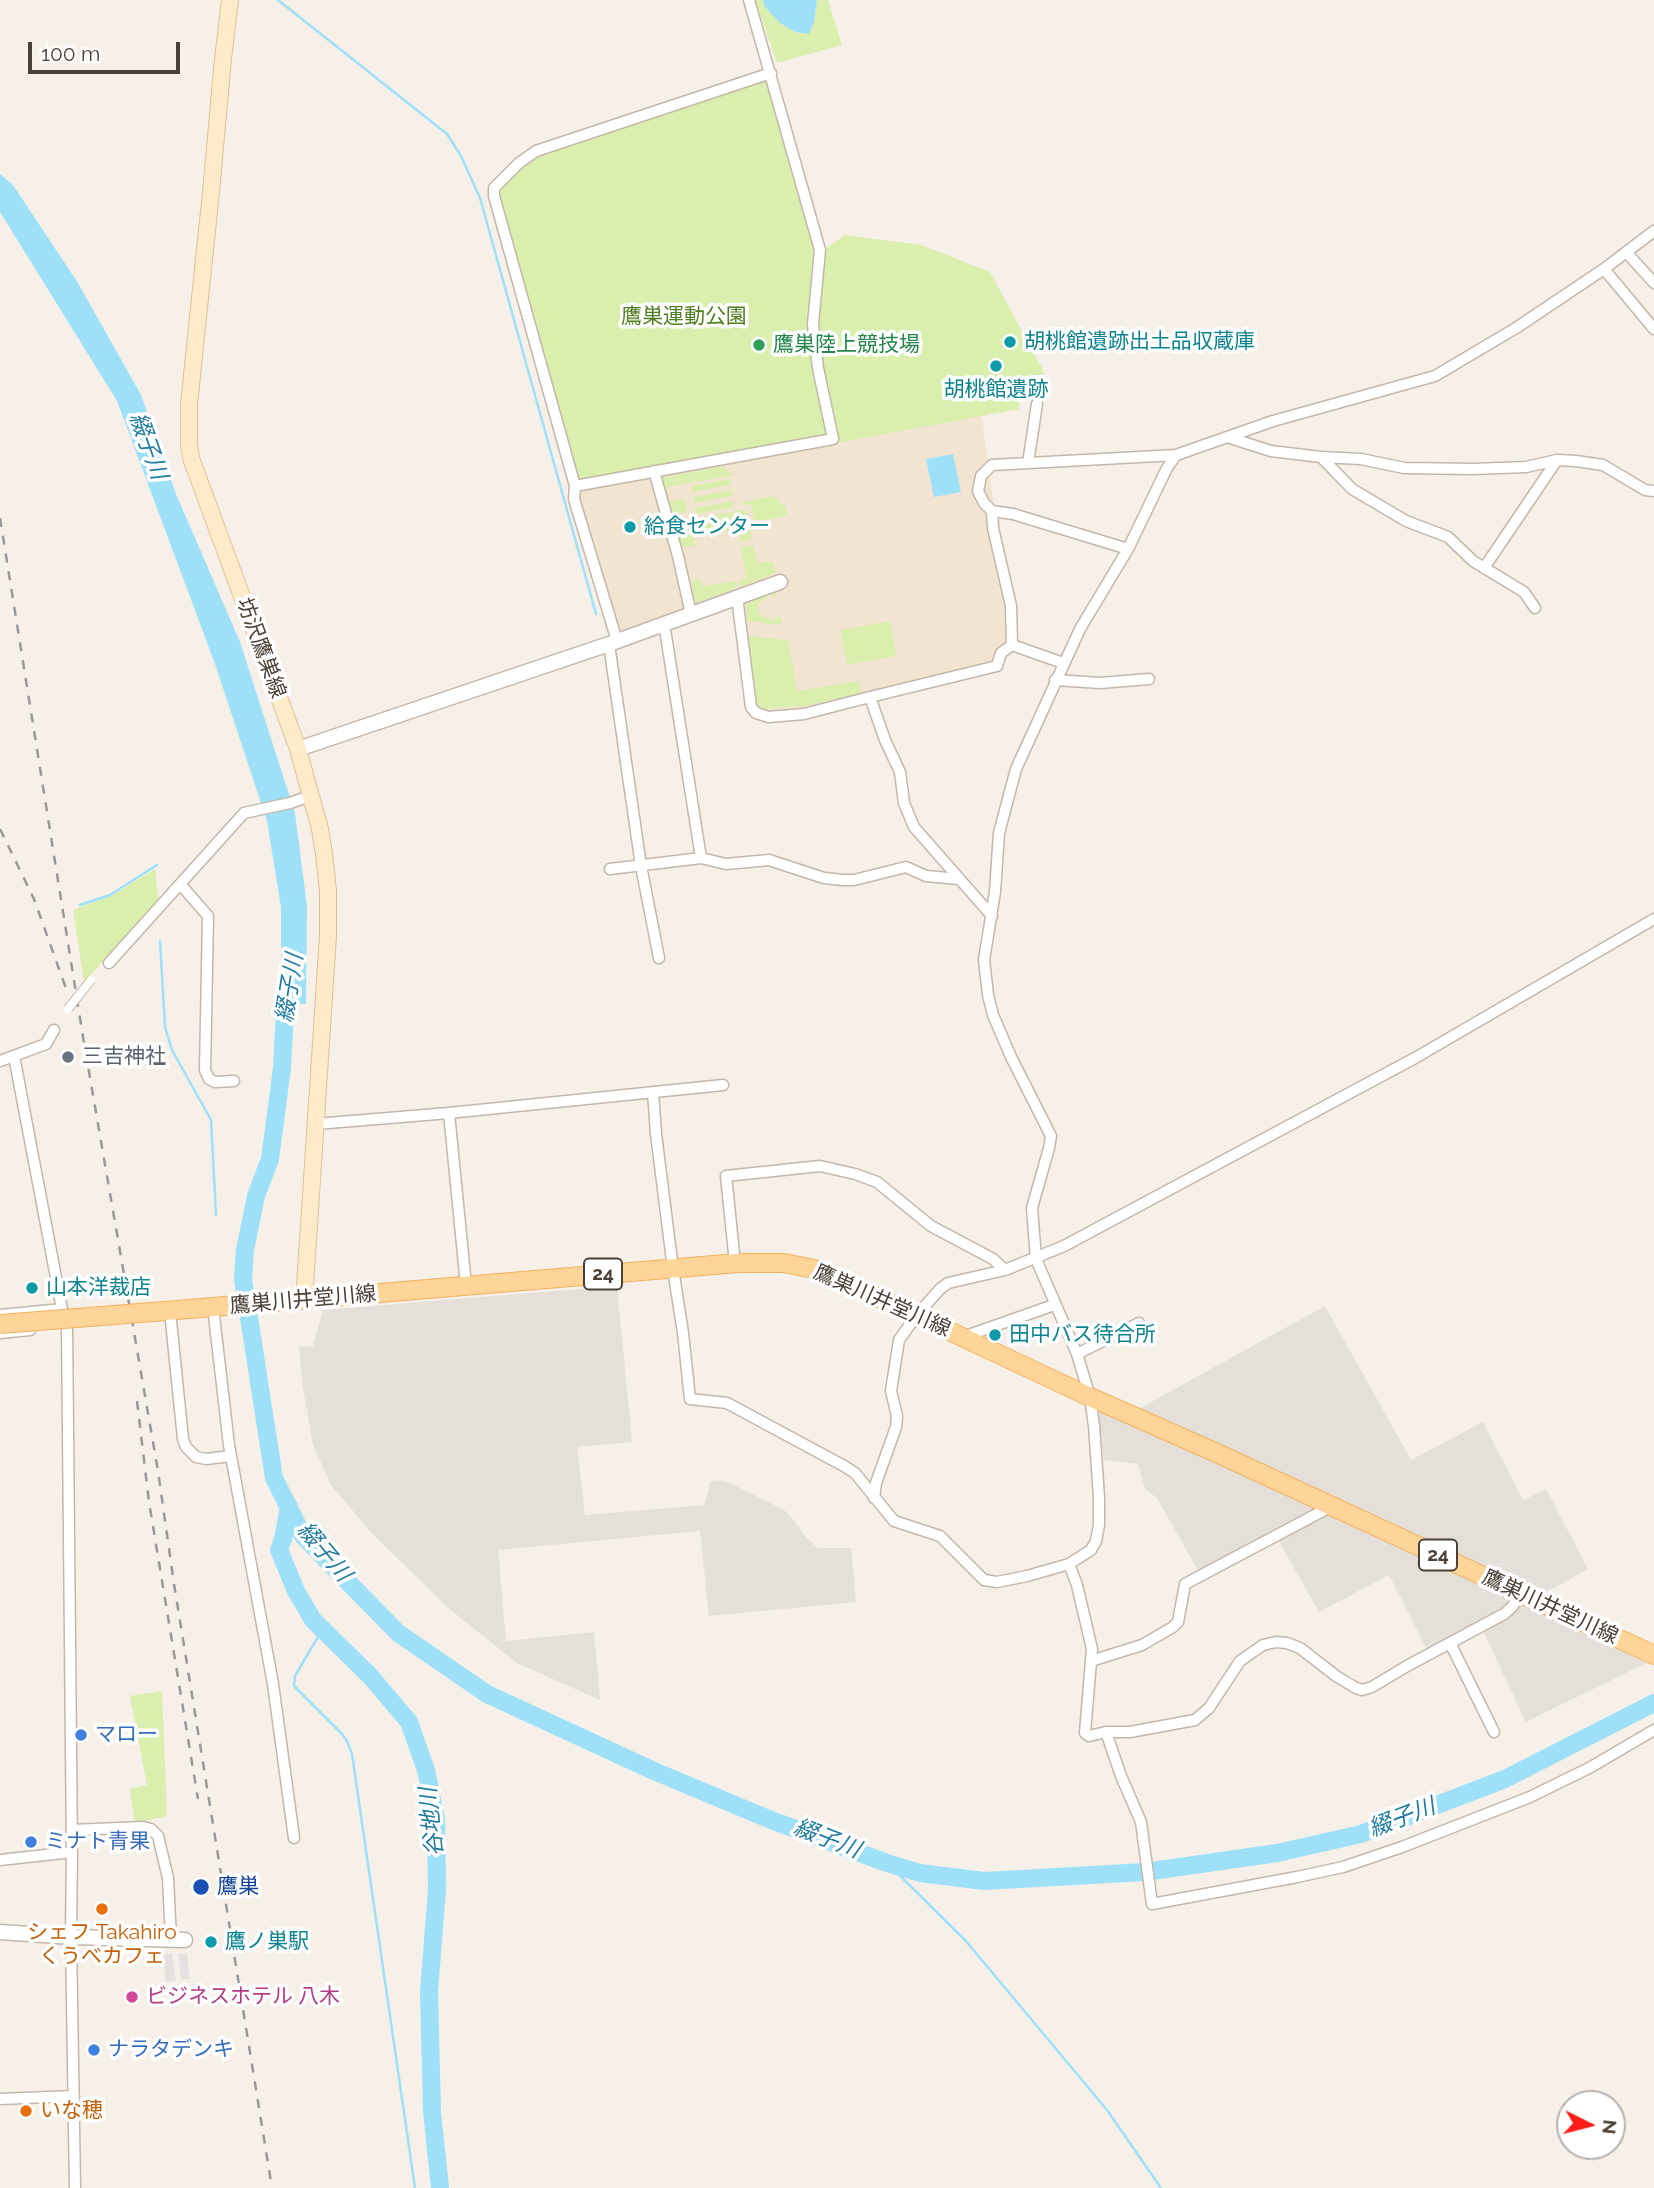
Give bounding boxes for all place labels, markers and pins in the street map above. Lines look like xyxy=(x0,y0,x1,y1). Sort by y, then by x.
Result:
place label: 胡桃館遺跡出土品収蔵庫 xyxy=(1024,329,1255,355)
place label: 鷹巣陸上競技場 xyxy=(773,332,920,358)
marker: 胡桃館遺跡出土品収蔵庫 xyxy=(1002,334,1018,350)
marker: 鷹巣陸上競技場 xyxy=(751,337,767,353)
marker: 胡桃館遺跡 xyxy=(988,358,1004,374)
place label: 胡桃館遺跡 xyxy=(944,377,1048,403)
place label: 給食センター xyxy=(644,514,770,540)
marker: 給食センター xyxy=(622,519,638,535)
place label: 三吉神社 xyxy=(82,1044,166,1070)
marker: 三吉神社 xyxy=(60,1049,76,1065)
place label: 山本洋裁店 xyxy=(46,1275,151,1301)
marker: 山本洋裁店 xyxy=(24,1280,40,1296)
place label: 田中バス待合所 xyxy=(1009,1322,1156,1348)
marker: 田中バス待合所 xyxy=(987,1327,1003,1343)
place label: マロー xyxy=(95,1722,158,1748)
marker: マロー xyxy=(73,1727,89,1743)
place label: ミナト青果 xyxy=(45,1829,150,1855)
marker: ミナト青果 xyxy=(23,1834,39,1850)
place label: 鷹巣 xyxy=(217,1874,259,1900)
marker: 鷹巣 xyxy=(191,1877,211,1897)
marker: シェフ Takahiro くうべカフェ xyxy=(94,1901,110,1917)
place label: シェフ Takahiro くうべカフェ xyxy=(27,1920,177,1970)
place label: 鷹ノ巣駅 xyxy=(225,1929,309,1955)
marker: 鷹ノ巣駅 xyxy=(203,1934,219,1950)
place label: ビジネスホテル 八木 xyxy=(146,1984,340,2010)
marker: ビジネスホテル 八木 xyxy=(124,1989,140,2005)
place label: ナラタデンキ xyxy=(108,2037,234,2063)
marker: ナラタデンキ xyxy=(86,2042,102,2058)
place label: いな穂 xyxy=(40,2098,103,2124)
marker: いな穂 xyxy=(18,2103,34,2119)

